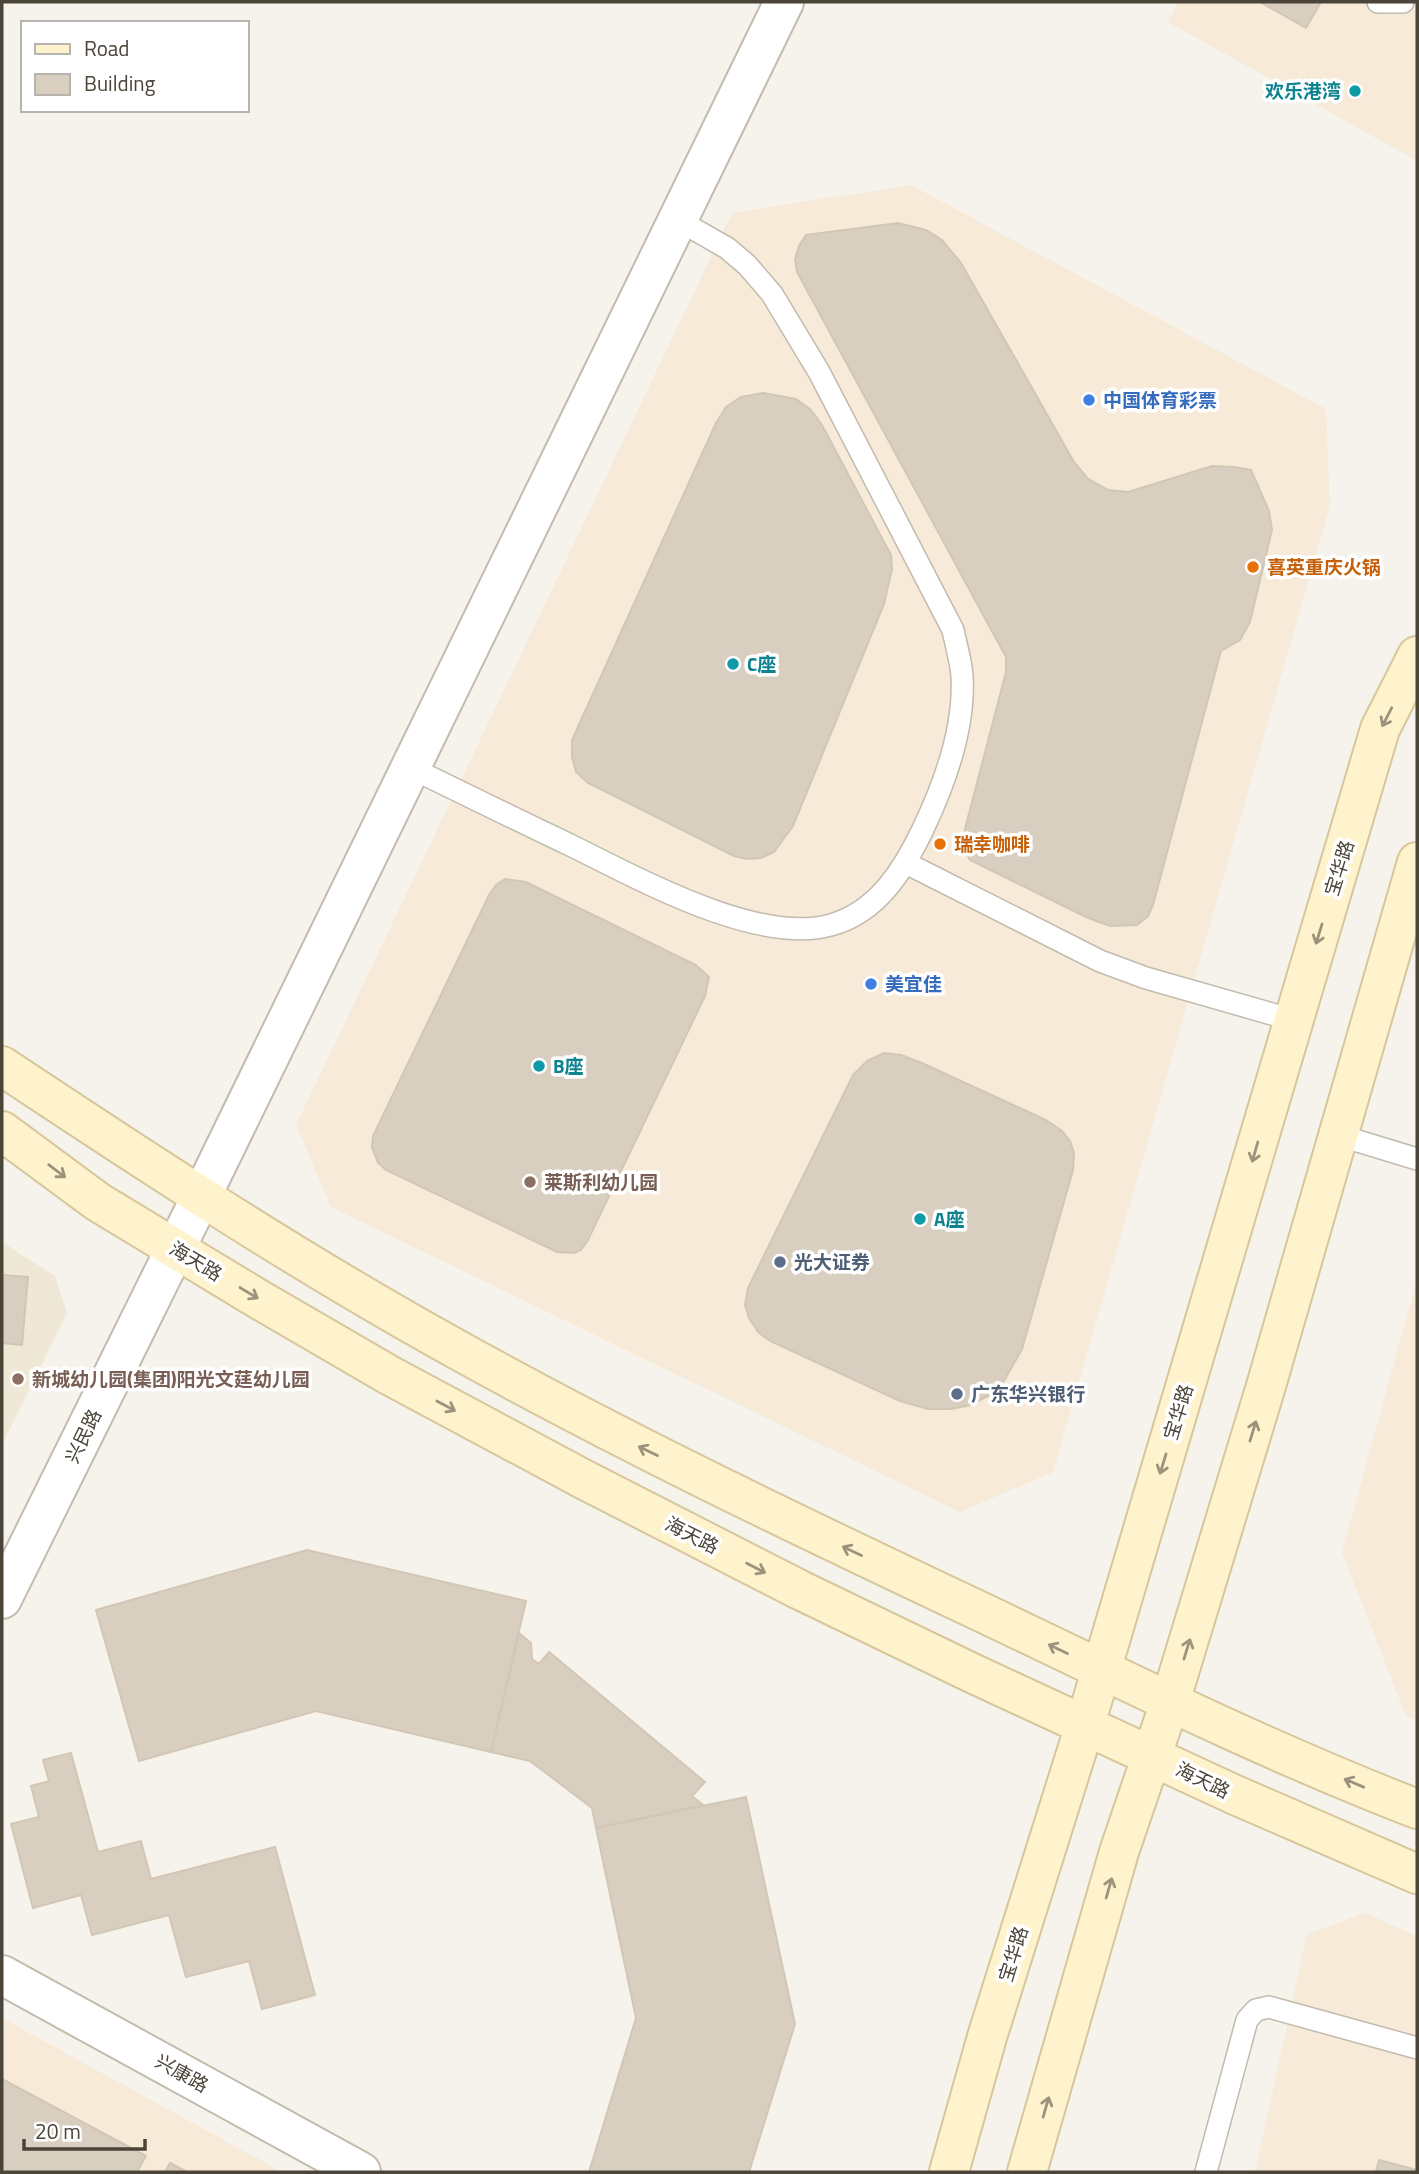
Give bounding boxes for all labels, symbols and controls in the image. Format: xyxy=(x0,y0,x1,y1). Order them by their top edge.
legend xyxy=(21,21,248,112)
text: Road xyxy=(84,32,129,64)
text: Building xyxy=(84,67,156,99)
place label: 欢乐港湾 xyxy=(1265,76,1341,105)
marker: 欢乐港湾 xyxy=(1347,83,1363,99)
place label: 中国体育彩票 xyxy=(1103,385,1217,414)
marker: 中国体育彩票 xyxy=(1081,392,1097,408)
place label: 喜英重庆火锅 xyxy=(1267,552,1381,581)
marker: 喜英重庆火锅 xyxy=(1245,559,1261,575)
place label: C座 xyxy=(747,649,776,678)
marker: C座 xyxy=(725,656,741,672)
one-way arrow xyxy=(1379,706,1393,727)
place label: 瑞幸咖啡 xyxy=(954,829,1030,858)
marker: 瑞幸咖啡 xyxy=(932,836,948,852)
street label: 宝华路 xyxy=(1316,836,1361,899)
one-way arrow xyxy=(1312,922,1325,944)
place label: 美宜佳 xyxy=(885,969,942,998)
marker: 美宜佳 xyxy=(863,976,879,992)
place label: B座 xyxy=(553,1051,584,1080)
marker: B座 xyxy=(531,1058,547,1074)
one-way arrow xyxy=(1247,1141,1260,1163)
one-way arrow xyxy=(47,1164,65,1179)
place label: 莱斯利幼儿园 xyxy=(544,1167,658,1196)
marker: 莱斯利幼儿园 xyxy=(522,1174,538,1190)
place label: A座 xyxy=(934,1204,964,1233)
marker: A座 xyxy=(912,1211,928,1227)
street label: 海天路 xyxy=(164,1233,228,1288)
place label: 光大证券 xyxy=(794,1247,870,1276)
marker: 光大证券 xyxy=(772,1254,788,1270)
one-way arrow xyxy=(238,1286,258,1300)
place label: 新城幼儿园(集团)阳光文莛幼儿园 xyxy=(32,1364,310,1393)
marker: 新城幼儿园(集团)阳光文莛幼儿园 xyxy=(10,1371,26,1387)
place label: 广东华兴银行 xyxy=(971,1379,1085,1408)
street label: 宝华路 xyxy=(1155,1380,1200,1443)
marker: 广东华兴银行 xyxy=(949,1386,965,1402)
one-way arrow xyxy=(436,1399,456,1413)
street label: 兴民路 xyxy=(57,1404,108,1468)
one-way arrow xyxy=(1247,1420,1260,1442)
one-way arrow xyxy=(638,1443,659,1457)
one-way arrow xyxy=(1155,1453,1168,1475)
street label: 海天路 xyxy=(660,1509,724,1560)
one-way arrow xyxy=(842,1544,863,1558)
one-way arrow xyxy=(745,1562,766,1575)
one-way arrow xyxy=(1182,1638,1194,1660)
one-way arrow xyxy=(1048,1641,1069,1655)
street label: 海天路 xyxy=(1171,1754,1235,1805)
one-way arrow xyxy=(1344,1776,1365,1789)
one-way arrow xyxy=(1103,1877,1116,1900)
street label: 宝华路 xyxy=(990,1922,1035,1985)
street label: 兴康路 xyxy=(150,2046,214,2099)
one-way arrow xyxy=(1040,2096,1053,2118)
scale bar xyxy=(24,2108,145,2152)
text: 20 m xyxy=(35,2115,81,2147)

